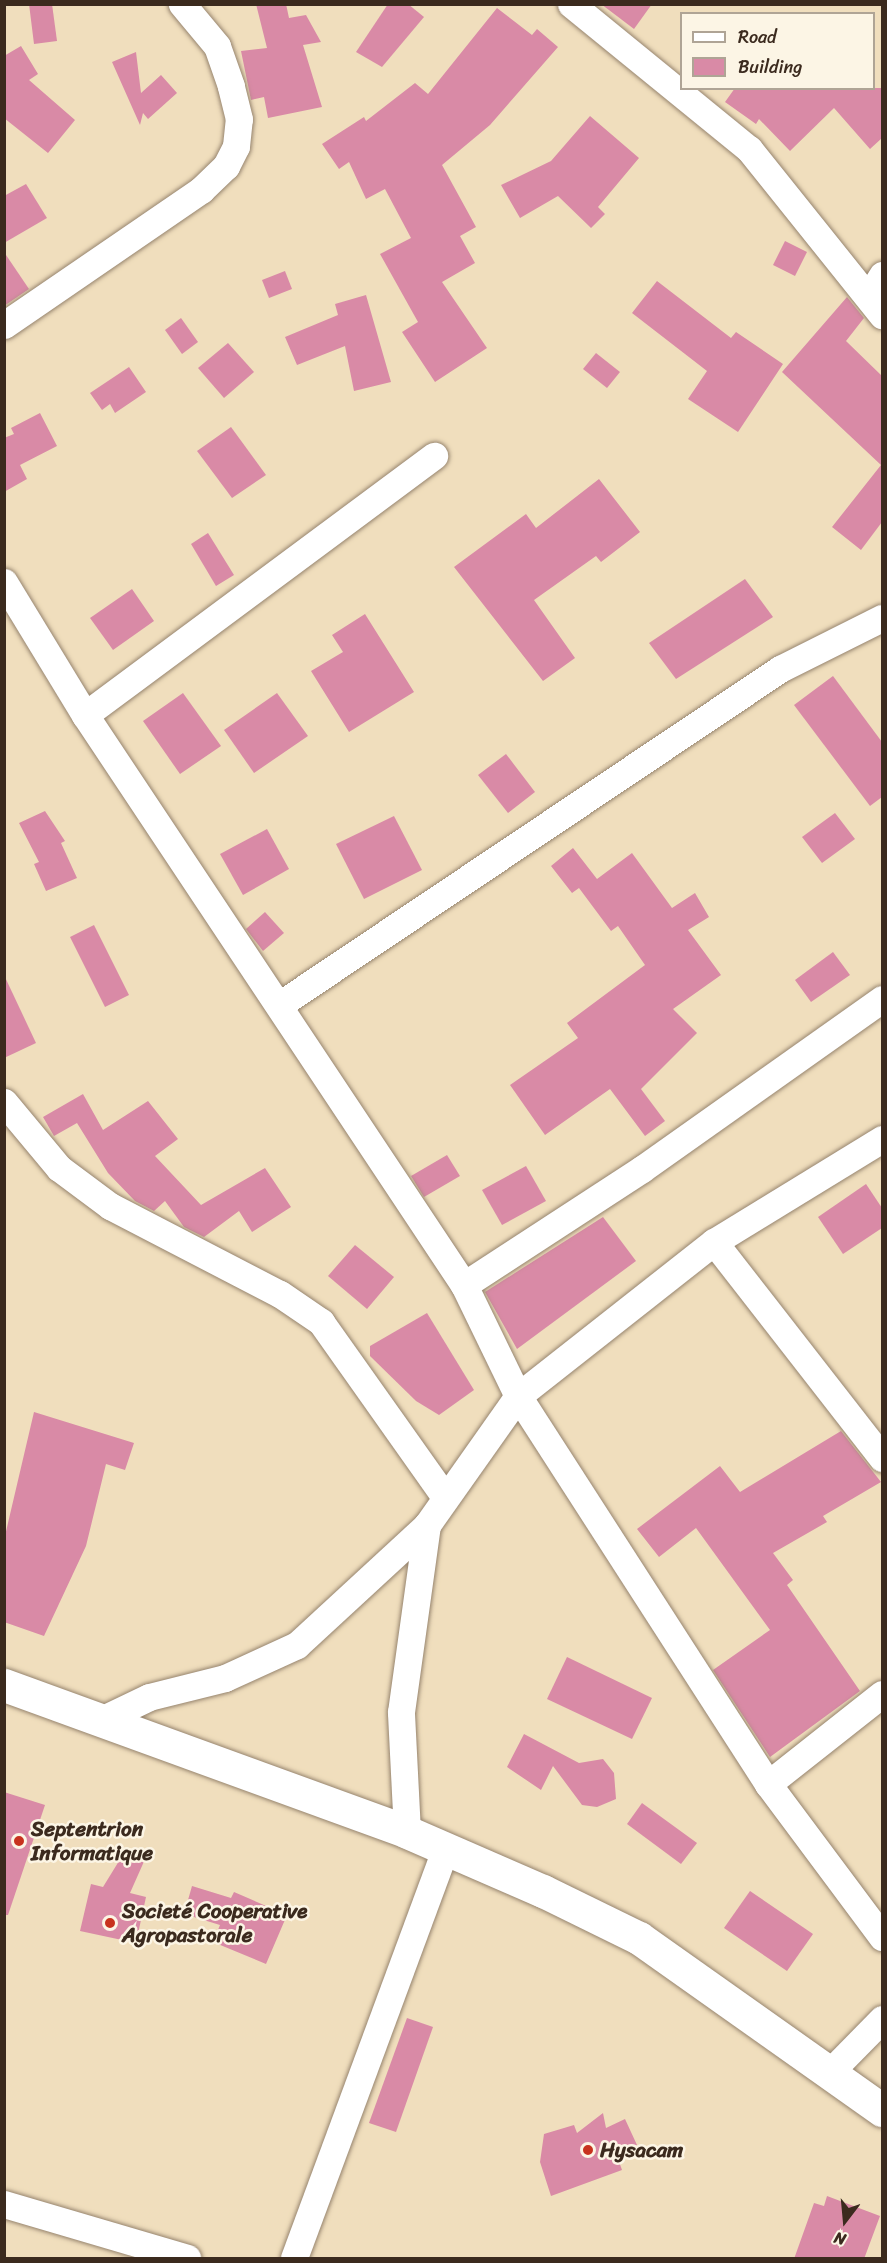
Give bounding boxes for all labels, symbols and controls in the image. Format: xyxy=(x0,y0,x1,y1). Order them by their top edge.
legend xyxy=(680,12,875,90)
text: Road xyxy=(738,21,777,53)
text: Building xyxy=(738,51,802,83)
place label: Septentrion Informatique xyxy=(31,1816,153,1866)
marker: Septentrion Informatique xyxy=(12,1834,26,1848)
place label: Societé Cooperative Agropastorale xyxy=(122,1898,307,1948)
marker: Societé Cooperative Agropastorale xyxy=(103,1916,117,1930)
place label: Hysacam xyxy=(600,2137,683,2163)
marker: Hysacam xyxy=(581,2143,595,2157)
north arrow xyxy=(815,2191,875,2251)
text: N xyxy=(831,2223,849,2254)

